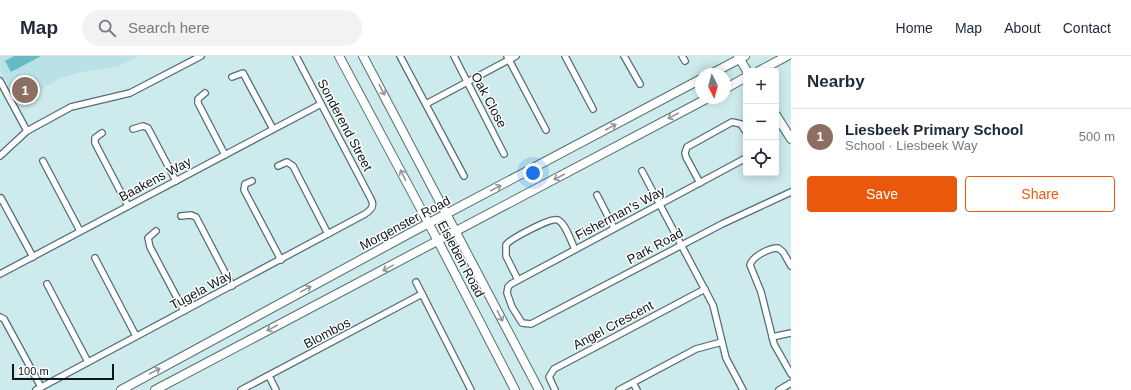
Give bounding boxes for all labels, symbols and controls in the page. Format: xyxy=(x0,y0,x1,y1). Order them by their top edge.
search box xyxy=(82,10,362,46)
text: Map xyxy=(20,17,58,38)
icon: search xyxy=(96,17,118,39)
text: Search here xyxy=(128,19,210,36)
text: Home xyxy=(896,20,933,36)
text: Map xyxy=(955,20,982,36)
text: About xyxy=(1004,20,1041,36)
text: Contact xyxy=(1063,20,1111,36)
north arrow xyxy=(695,68,731,104)
map controls xyxy=(743,68,779,176)
button: + xyxy=(743,68,779,104)
street label: Oak Close xyxy=(468,70,510,130)
text: Nearby xyxy=(807,72,865,91)
pin: 1 xyxy=(12,75,38,105)
street label: Sonderend Street xyxy=(314,76,376,174)
one-way arrow xyxy=(379,84,386,96)
button: − xyxy=(743,104,779,140)
one-way arrow xyxy=(668,113,680,120)
text: Liesbeek Primary School xyxy=(845,121,1023,138)
one-way arrow xyxy=(605,122,617,130)
text: 1 xyxy=(816,129,824,144)
text: 500 m xyxy=(1079,129,1115,144)
text: School · Liesbeek Way xyxy=(845,138,977,153)
button: locate xyxy=(743,140,779,176)
street label: Baakens Way xyxy=(116,153,194,204)
your location xyxy=(523,163,543,183)
one-way arrow xyxy=(398,169,406,181)
one-way arrow xyxy=(553,174,565,181)
button: Save xyxy=(807,176,957,212)
button: Share xyxy=(965,176,1115,212)
street label: Fisherman's Way xyxy=(573,183,668,243)
one-way arrow xyxy=(490,184,502,191)
street label: Morgenster Road xyxy=(357,193,453,253)
street label: Eisleben Road xyxy=(435,218,487,300)
street label: Park Road xyxy=(624,225,686,267)
one-way arrow xyxy=(382,265,394,273)
street label: Tugela Way xyxy=(167,267,235,313)
one-way arrow xyxy=(300,285,312,293)
street label: Angel Crescent xyxy=(570,297,656,352)
one-way arrow xyxy=(497,309,504,321)
street label: Blombos xyxy=(301,314,353,351)
one-way arrow xyxy=(267,325,279,333)
scale bar xyxy=(12,362,114,381)
text: 100 m xyxy=(18,365,49,377)
one-way arrow xyxy=(149,367,161,375)

